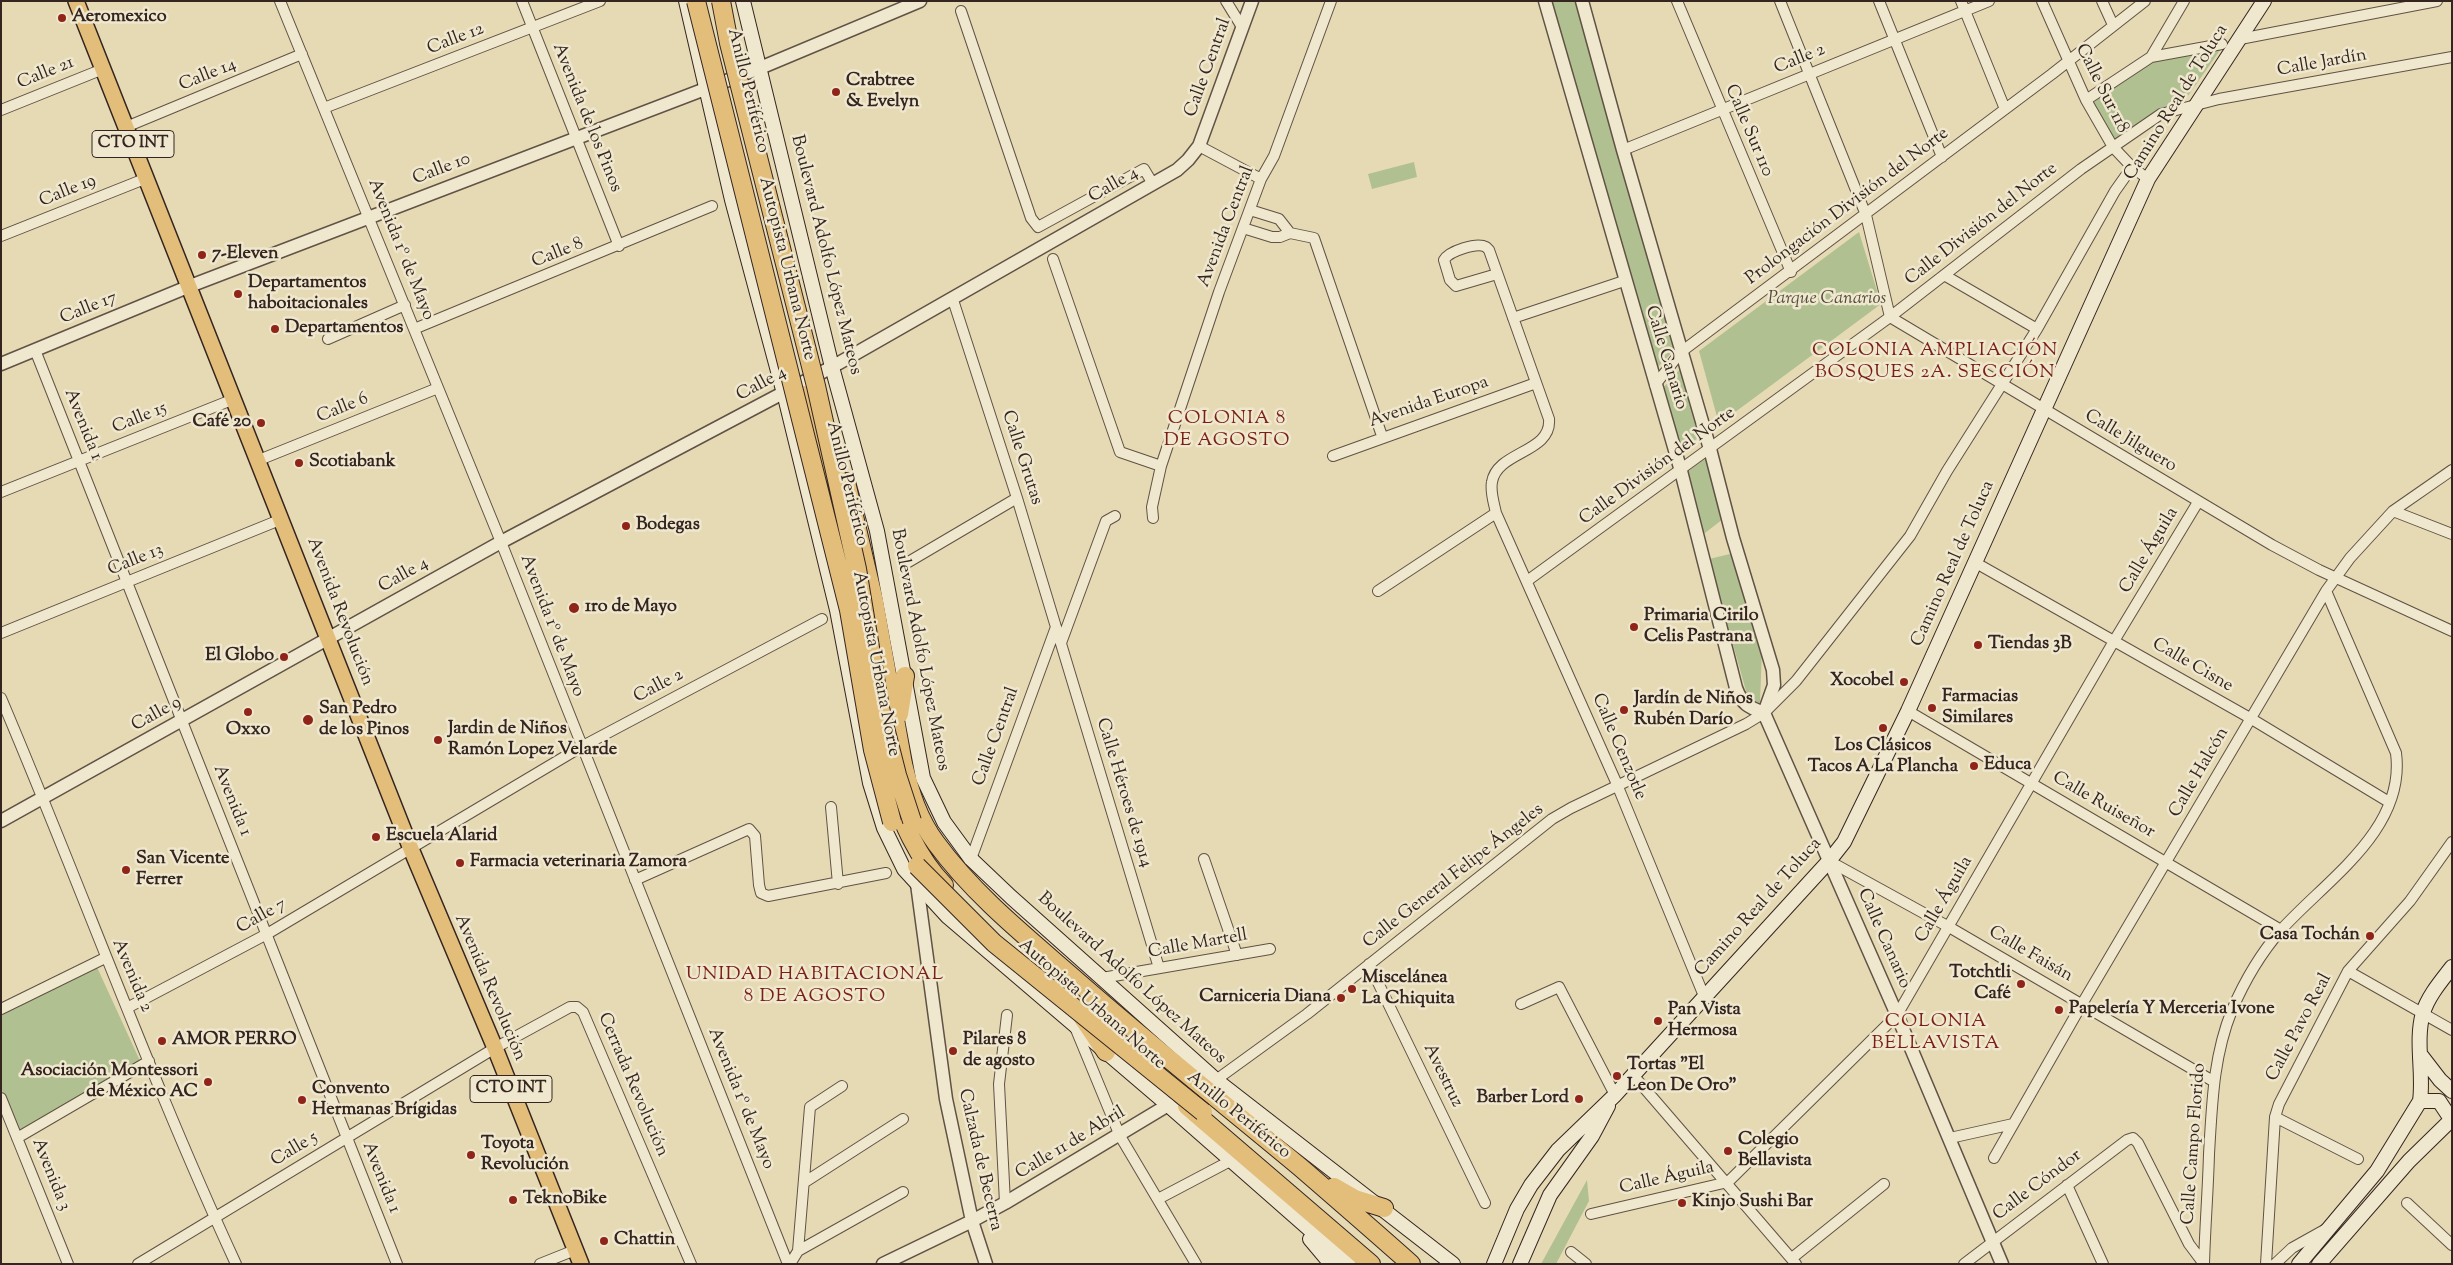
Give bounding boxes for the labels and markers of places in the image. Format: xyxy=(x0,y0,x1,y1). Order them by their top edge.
place label: Aeromexico xyxy=(72,7,166,29)
marker: Aeromexico xyxy=(56,12,68,24)
place label: Crabtree & Evelyn xyxy=(846,71,919,114)
marker: Crabtree & Evelyn xyxy=(830,86,842,98)
place label: 7-Eleven xyxy=(212,244,279,266)
marker: 7-Eleven xyxy=(196,249,208,261)
place label: Departamentos haboitacionales xyxy=(248,273,368,316)
marker: Departamentos haboitacionales xyxy=(232,288,244,300)
place label: Departamentos xyxy=(285,318,403,340)
marker: Departamentos xyxy=(269,323,281,335)
place label: Café 20 xyxy=(192,412,251,434)
marker: Café 20 xyxy=(255,417,267,429)
place label: Scotiabank xyxy=(309,452,396,474)
marker: Scotiabank xyxy=(293,457,305,469)
place label: Bodegas xyxy=(636,515,700,537)
marker: Bodegas xyxy=(620,520,632,532)
place label: 1ro de Mayo xyxy=(585,597,677,619)
marker: 1ro de Mayo xyxy=(567,601,581,615)
place label: Primaria Cirilo Celis Pastrana xyxy=(1644,606,1759,649)
marker: Primaria Cirilo Celis Pastrana xyxy=(1628,621,1640,633)
place label: Tiendas 3B xyxy=(1988,634,2072,656)
marker: Tiendas 3B xyxy=(1972,639,1984,651)
place label: El Globo xyxy=(205,646,274,668)
marker: El Globo xyxy=(278,651,290,663)
place label: Xocobel xyxy=(1830,671,1894,693)
marker: Xocobel xyxy=(1898,676,1910,688)
place label: Farmacias Similares xyxy=(1942,687,2018,730)
place label: Jardín de Niños Rubén Darío xyxy=(1634,689,1753,732)
place label: San Pedro de los Pinos xyxy=(319,699,409,742)
marker: Farmacias Similares xyxy=(1926,702,1938,714)
marker: Jardín de Niños Rubén Darío xyxy=(1618,704,1630,716)
marker: Oxxo xyxy=(242,706,254,718)
marker: San Pedro de los Pinos xyxy=(301,713,315,727)
place label: Jardin de Niños Ramón Lopez Velarde xyxy=(448,719,617,762)
place label: Oxxo xyxy=(226,720,270,742)
marker: Los Clásicos Tacos A La Plancha xyxy=(1877,722,1889,734)
marker: Jardin de Niños Ramón Lopez Velarde xyxy=(432,734,444,746)
place label: Los Clásicos Tacos A La Plancha xyxy=(1808,736,1958,779)
place label: Educa xyxy=(1984,755,2032,777)
marker: Educa xyxy=(1968,760,1980,772)
place label: Escuela Alarid xyxy=(386,826,498,848)
marker: Escuela Alarid xyxy=(370,831,382,843)
place label: San Vicente Ferrer xyxy=(136,849,230,892)
place label: Farmacia veterinaria Zamora xyxy=(470,852,687,874)
marker: Farmacia veterinaria Zamora xyxy=(454,857,466,869)
marker: San Vicente Ferrer xyxy=(120,864,132,876)
place label: Casa Tochán xyxy=(2260,925,2360,947)
marker: Casa Tochán xyxy=(2364,930,2376,942)
place label: Totchtli Café xyxy=(1949,963,2011,1006)
place label: Miscelánea La Chiquita xyxy=(1362,968,1455,1011)
marker: Totchtli Café xyxy=(2015,978,2027,990)
marker: Miscelánea La Chiquita xyxy=(1346,983,1358,995)
place label: Carniceria Diana xyxy=(1199,987,1331,1009)
marker: Carniceria Diana xyxy=(1335,992,1347,1004)
place label: Papelería Y Merceria Ivone xyxy=(2069,999,2275,1021)
place label: Pan Vista Hermosa xyxy=(1668,1000,1741,1042)
marker: Papelería Y Merceria Ivone xyxy=(2053,1004,2065,1016)
marker: Pan Vista Hermosa xyxy=(1652,1015,1664,1027)
place label: AMOR PERRO xyxy=(172,1030,297,1052)
place label: Pilares 8 de agosto xyxy=(963,1030,1035,1072)
marker: AMOR PERRO xyxy=(156,1035,168,1047)
marker: Pilares 8 de agosto xyxy=(947,1045,959,1057)
place label: Tortas "El Leon De Oro" xyxy=(1627,1055,1737,1098)
place label: Asociación Montessori de México AC xyxy=(21,1061,198,1104)
marker: Tortas "El Leon De Oro" xyxy=(1611,1070,1623,1082)
marker: Asociación Montessori de México AC xyxy=(202,1076,214,1088)
place label: Convento Hermanas Brígidas xyxy=(312,1079,457,1122)
place label: Barber Lord xyxy=(1477,1088,1569,1110)
marker: Barber Lord xyxy=(1573,1093,1585,1105)
marker: Convento Hermanas Brígidas xyxy=(296,1094,308,1106)
place label: Colegio Bellavista xyxy=(1738,1130,1812,1172)
place label: Toyota Revolución xyxy=(481,1134,569,1176)
marker: Colegio Bellavista xyxy=(1722,1145,1734,1157)
marker: Toyota Revolución xyxy=(465,1149,477,1161)
place label: TeknoBike xyxy=(523,1189,607,1211)
place label: Kinjo Sushi Bar xyxy=(1692,1192,1813,1214)
marker: TeknoBike xyxy=(507,1194,519,1206)
marker: Kinjo Sushi Bar xyxy=(1676,1197,1688,1209)
place label: Chattin xyxy=(614,1230,675,1252)
marker: Chattin xyxy=(598,1235,610,1247)

